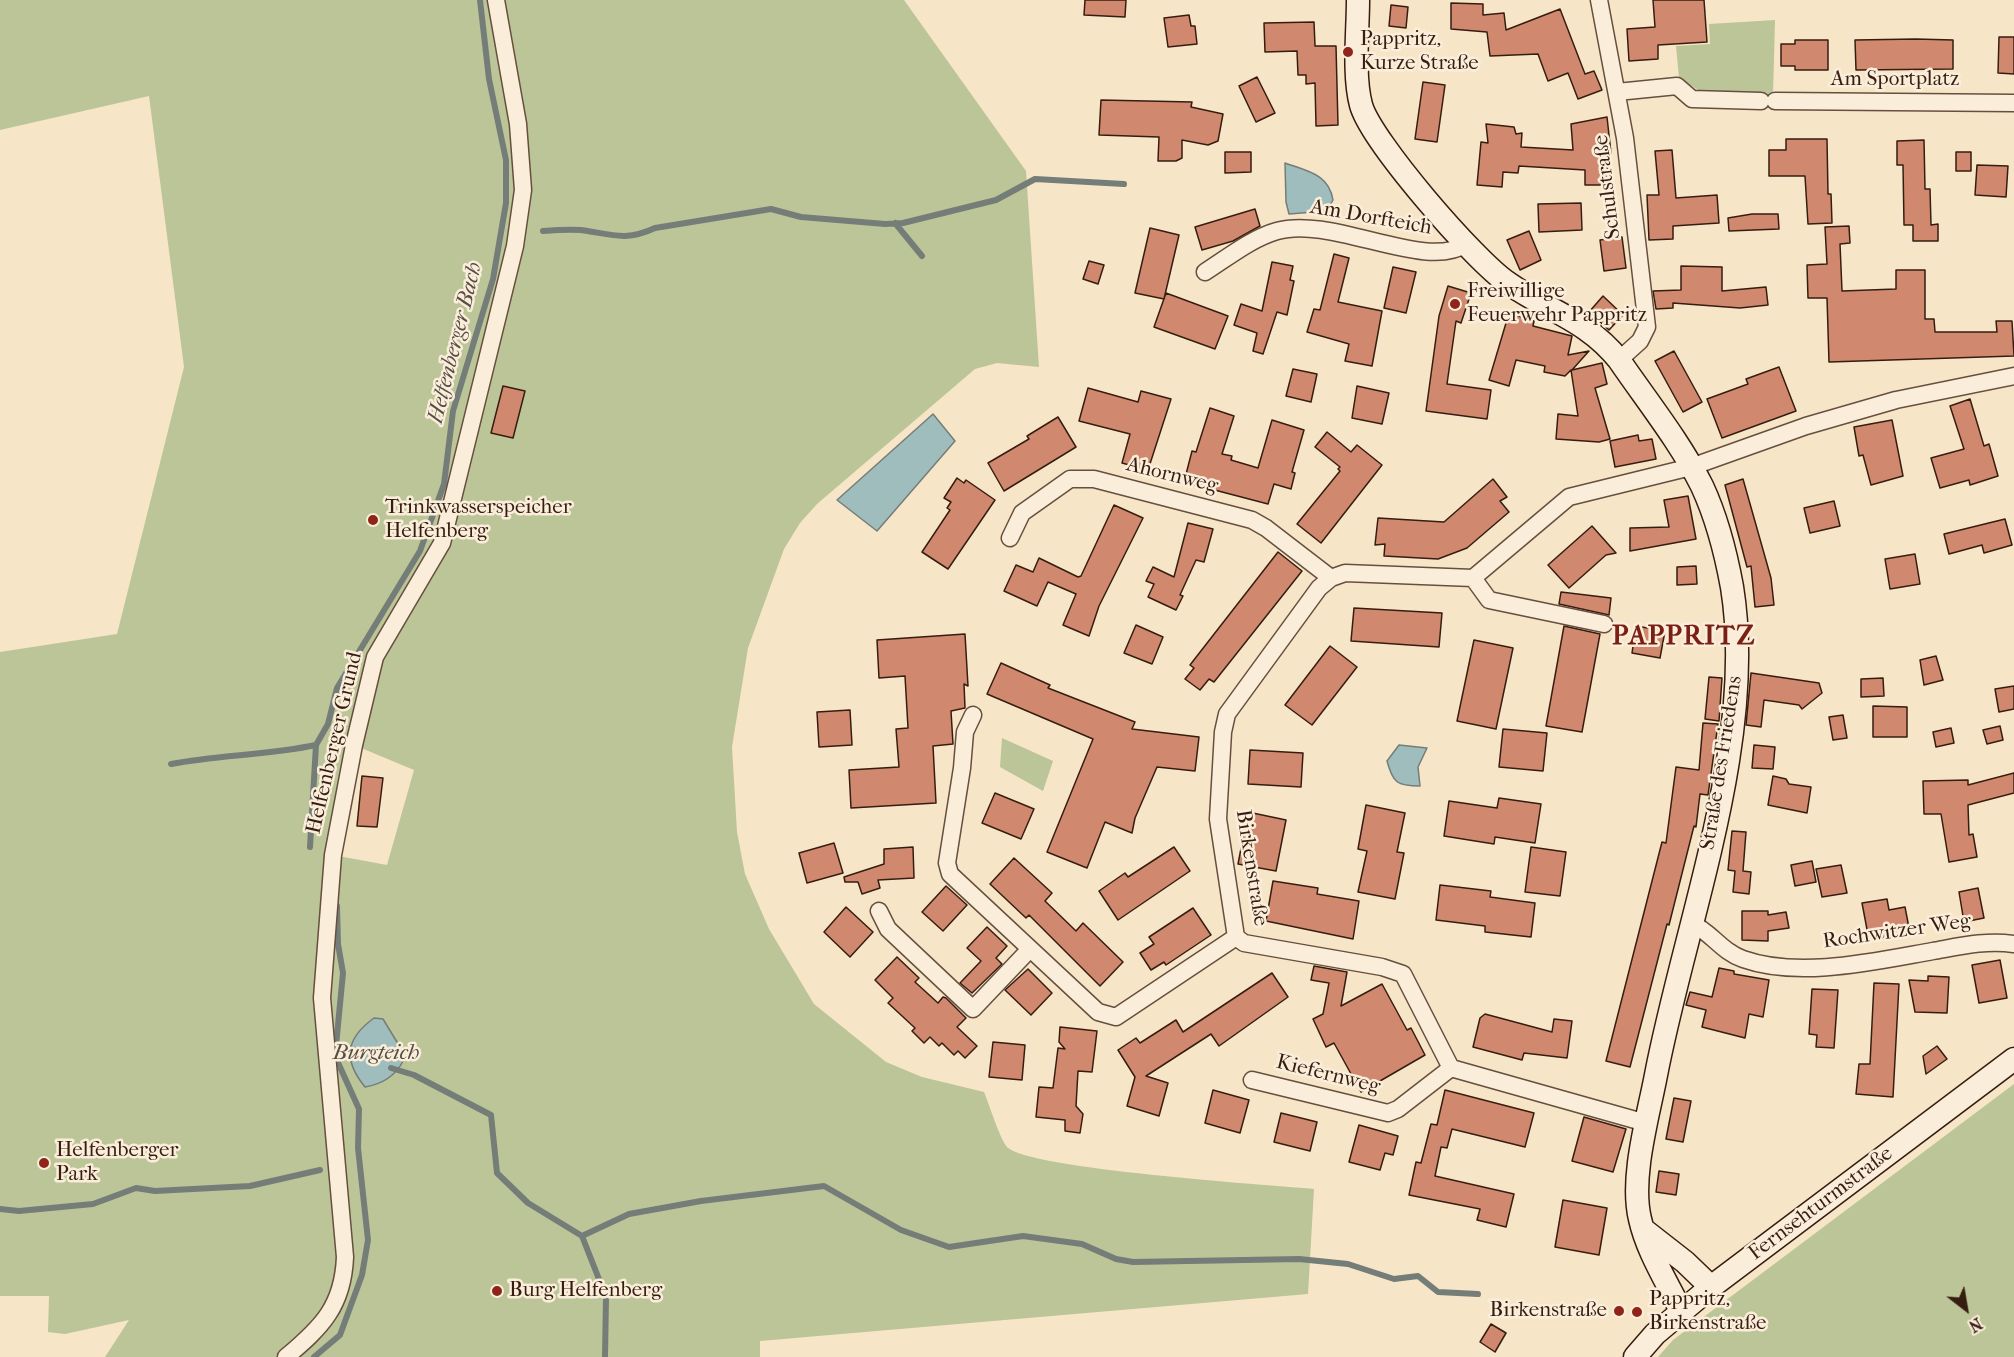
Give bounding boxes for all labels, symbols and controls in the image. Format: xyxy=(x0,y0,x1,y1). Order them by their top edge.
place label: Pappritz, Kurze Straße xyxy=(1360,27,1479,77)
marker: Pappritz, Kurze Straße xyxy=(1341,45,1355,59)
street label: Am Sportplatz xyxy=(1831,67,1959,93)
street label: Schulstraße xyxy=(1589,133,1627,241)
street label: Am Dorfteich xyxy=(1308,195,1434,241)
water label: Helfenberger Bach xyxy=(423,260,489,426)
place label: Freiwillige Feuerwehr Pappritz xyxy=(1467,279,1647,329)
marker: Freiwillige Feuerwehr Pappritz xyxy=(1448,297,1462,311)
street label: Ahornweg xyxy=(1124,452,1220,500)
place label: Trinkwasserspeicher Helfenberg xyxy=(385,495,572,545)
marker: Trinkwasserspeicher Helfenberg xyxy=(366,513,380,527)
district label: PAPPRITZ xyxy=(1612,621,1756,653)
street label: Helfenberger Grund xyxy=(302,649,368,837)
street label: Straße des Friedens xyxy=(1696,674,1748,852)
street label: Birkenstraße xyxy=(1229,808,1273,928)
street label: Rochwitzer Weg xyxy=(1821,909,1973,955)
water label: Burgteich xyxy=(333,1041,419,1067)
street label: Kiefernweg xyxy=(1273,1050,1383,1100)
place label: Helfenberger Park xyxy=(56,1138,178,1188)
street label: Fernsehturmstraße xyxy=(1744,1142,1898,1266)
marker: Helfenberger Park xyxy=(37,1156,51,1170)
place label: Burg Helfenberg xyxy=(509,1278,662,1304)
north arrow xyxy=(1936,1279,1996,1339)
marker: Burg Helfenberg xyxy=(490,1284,504,1298)
place label: Pappritz, Birkenstraße xyxy=(1649,1287,1766,1337)
place label: Birkenstraße xyxy=(1490,1298,1607,1324)
marker: Birkenstraße xyxy=(1612,1304,1626,1318)
marker: Pappritz, Birkenstraße xyxy=(1630,1305,1644,1319)
text: N xyxy=(1965,1314,1986,1336)

